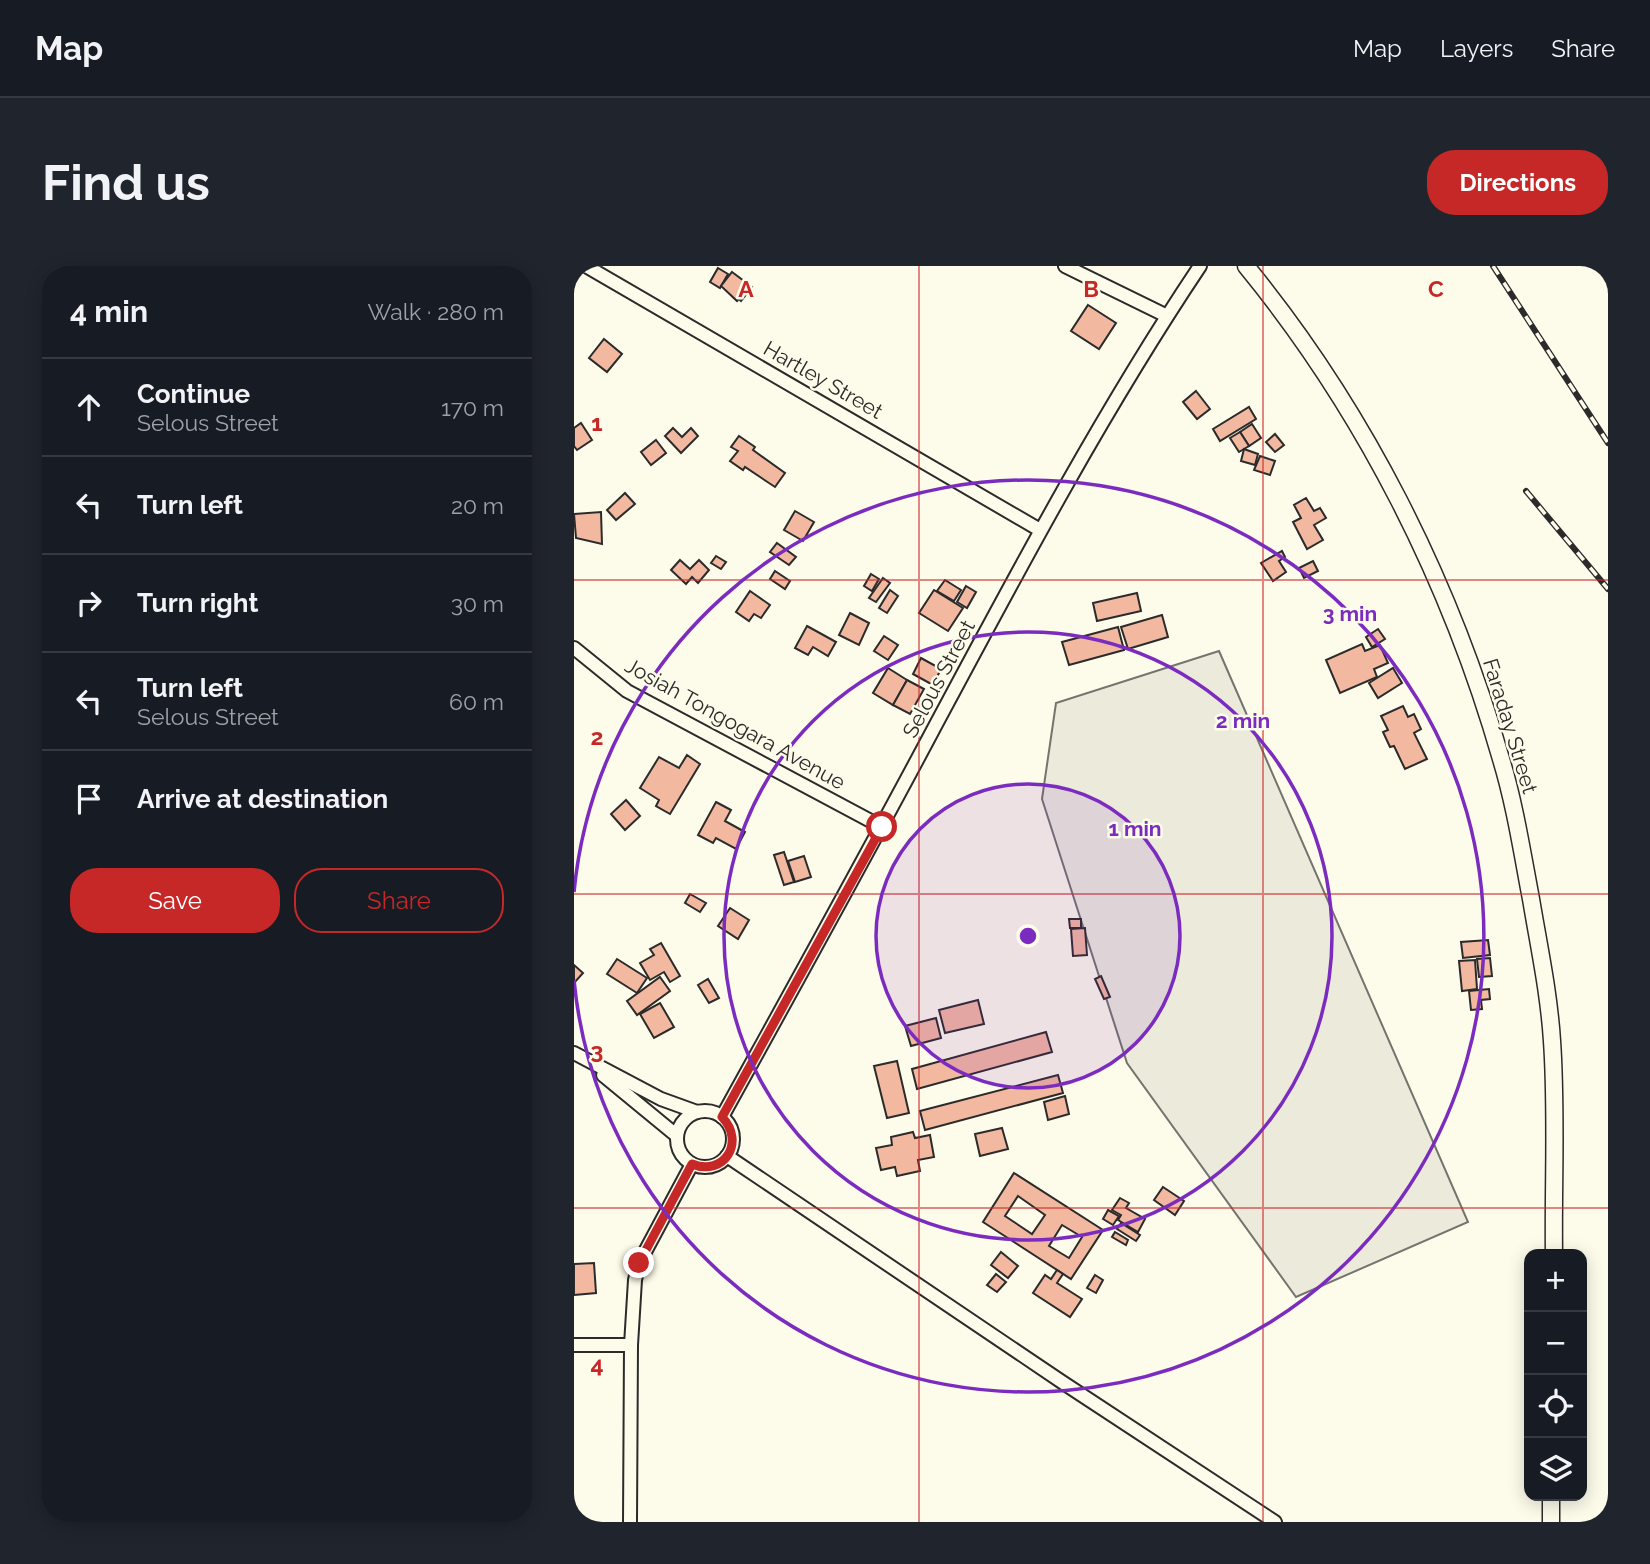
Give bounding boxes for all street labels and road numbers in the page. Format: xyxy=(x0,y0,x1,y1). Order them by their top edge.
street label: Hartley Street xyxy=(759,335,887,424)
street label: Selous Street xyxy=(897,616,980,742)
street label: Josiah Tongogara Avenue xyxy=(621,653,850,795)
street label: Faraday Street xyxy=(1478,655,1543,796)

